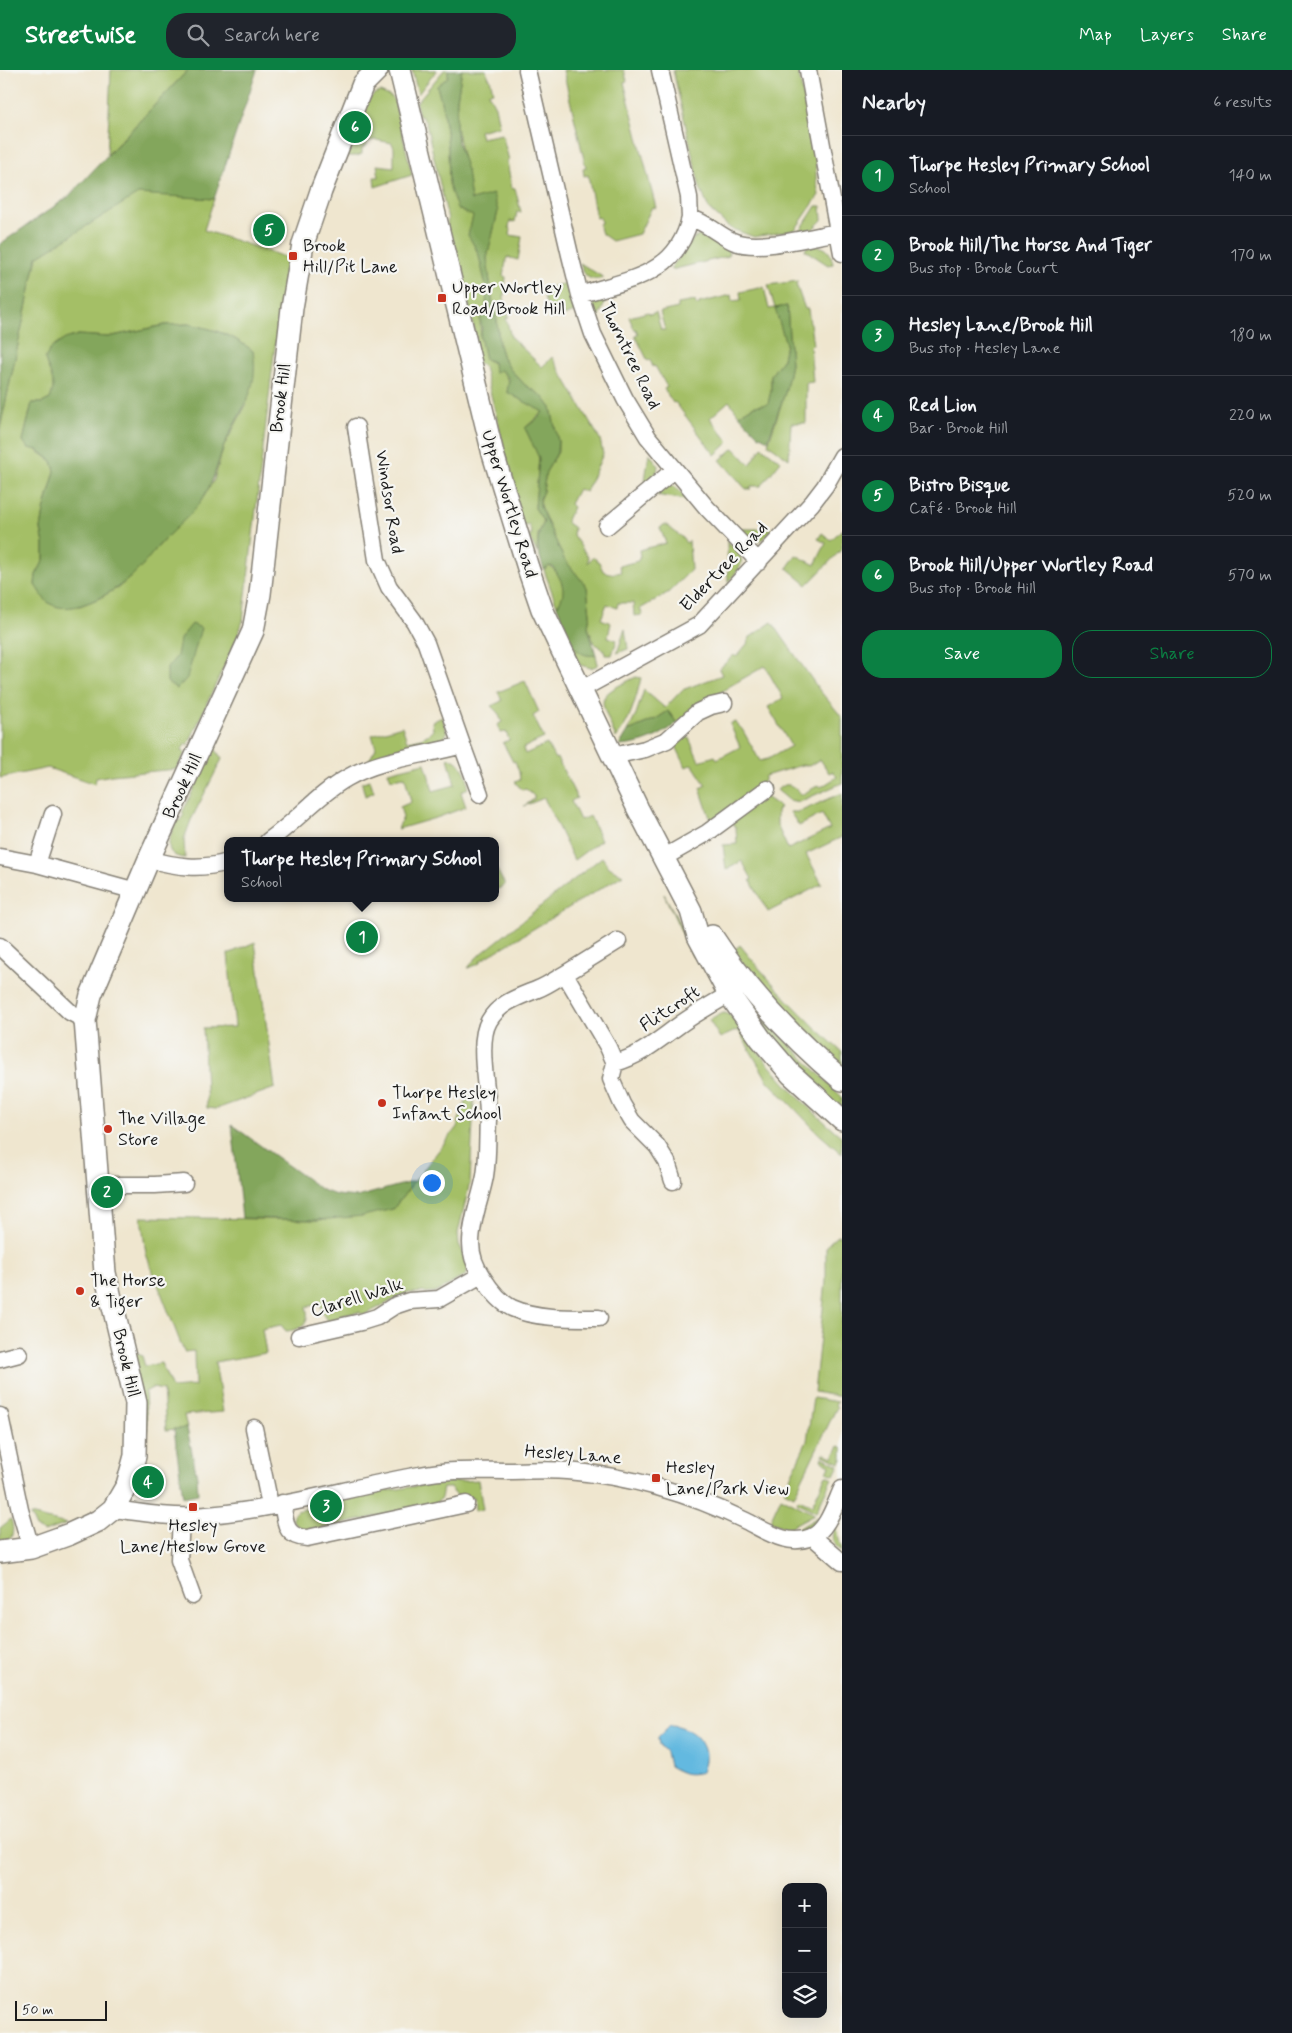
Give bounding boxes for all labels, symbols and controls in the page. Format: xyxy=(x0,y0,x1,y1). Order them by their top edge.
search box xyxy=(166,13,516,58)
text: Streetwise xyxy=(25,20,136,51)
icon: search xyxy=(184,21,212,49)
text: Search here xyxy=(224,23,320,48)
text: Map xyxy=(1079,23,1112,47)
text: Layers xyxy=(1140,23,1194,47)
text: Share xyxy=(1222,23,1267,47)
text: Nearby xyxy=(862,89,926,117)
text: 6 results xyxy=(1213,92,1272,113)
pin: 6 xyxy=(339,108,371,146)
text: Thorpe Hesley Primary School xyxy=(909,153,1150,178)
text: 1 xyxy=(874,165,882,186)
text: 140 m xyxy=(1228,165,1272,186)
text: School xyxy=(909,178,950,199)
pin: 5 xyxy=(253,211,285,249)
text: Brook Hill/The Horse And Tiger xyxy=(909,233,1152,258)
place label: Brook Hill/Pit Lane xyxy=(303,234,397,279)
text: 2 xyxy=(874,245,882,266)
text: 170 m xyxy=(1230,245,1272,266)
marker: Brook Hill/Pit Lane xyxy=(287,250,299,262)
text: Bus stop · Brook Court xyxy=(909,258,1058,279)
place label: Upper Wortley Road/Brook Hill xyxy=(452,276,566,321)
marker: Upper Wortley Road/Brook Hill xyxy=(436,292,448,304)
street label: Thorntree Road xyxy=(594,298,666,414)
text: Hesley Lane/Brook Hill xyxy=(909,313,1093,338)
text: 3 xyxy=(874,325,882,346)
text: 180 m xyxy=(1229,325,1272,346)
text: Bus stop · Hesley Lane xyxy=(909,338,1060,359)
street label: Brook Hill xyxy=(265,362,297,434)
text: Red Lion xyxy=(909,393,977,418)
text: 4 xyxy=(873,405,883,426)
text: 220 m xyxy=(1229,405,1272,426)
text: Bar · Brook Hill xyxy=(909,418,1008,439)
street label: Upper Wortley Road xyxy=(475,427,543,581)
street label: Windsor Road xyxy=(369,449,409,555)
text: Bistro Bisque xyxy=(909,473,1010,498)
text: 5 xyxy=(873,485,883,506)
text: 520 m xyxy=(1227,485,1272,506)
text: Café · Brook Hill xyxy=(909,498,1017,519)
street label: Eldertree Road xyxy=(675,517,773,617)
text: Brook Hill/Upper Wortley Road xyxy=(909,553,1153,578)
text: 6 xyxy=(874,565,882,586)
text: 570 m xyxy=(1228,565,1272,586)
text: Bus stop · Brook Hill xyxy=(909,578,1036,599)
button: Save xyxy=(862,630,1062,678)
button: Share xyxy=(1072,630,1272,678)
street label: Brook Hill xyxy=(157,749,209,823)
popup xyxy=(224,837,499,902)
text: Thorpe Hesley Primary School xyxy=(241,847,482,872)
text: School xyxy=(241,872,282,893)
pin: 1 xyxy=(346,918,378,956)
street label: Flitcroft xyxy=(635,980,705,1038)
place label: Thorpe Hesley Infant School xyxy=(392,1081,502,1126)
marker: Thorpe Hesley Infant School xyxy=(376,1097,388,1109)
place label: The Village Store xyxy=(118,1107,206,1152)
marker: The Village Store xyxy=(102,1123,114,1135)
your location xyxy=(419,1170,445,1196)
pin: 2 xyxy=(91,1173,123,1211)
place label: The Horse & Tiger xyxy=(90,1269,165,1316)
street label: Clarell Walk xyxy=(308,1273,406,1323)
marker: The Horse & Tiger xyxy=(74,1285,86,1297)
street label: Brook Hill xyxy=(106,1326,146,1400)
street label: Hesley Lane xyxy=(524,1440,622,1470)
place label: Hesley Lane/Park View xyxy=(666,1456,789,1501)
pin: 4 xyxy=(132,1463,164,1501)
marker: Hesley Lane/Park View xyxy=(650,1472,662,1484)
pin: 3 xyxy=(310,1487,342,1525)
marker: Hesley Lane/Heslow Grove xyxy=(187,1501,199,1513)
place label: Hesley Lane/Heslow Grove xyxy=(120,1514,266,1559)
map controls xyxy=(782,1883,827,2018)
button: + xyxy=(782,1883,827,1928)
button: − xyxy=(782,1928,827,1973)
button: layers xyxy=(782,1973,827,2018)
scale bar xyxy=(15,1998,108,2021)
text: 50 m xyxy=(22,2001,53,2019)

